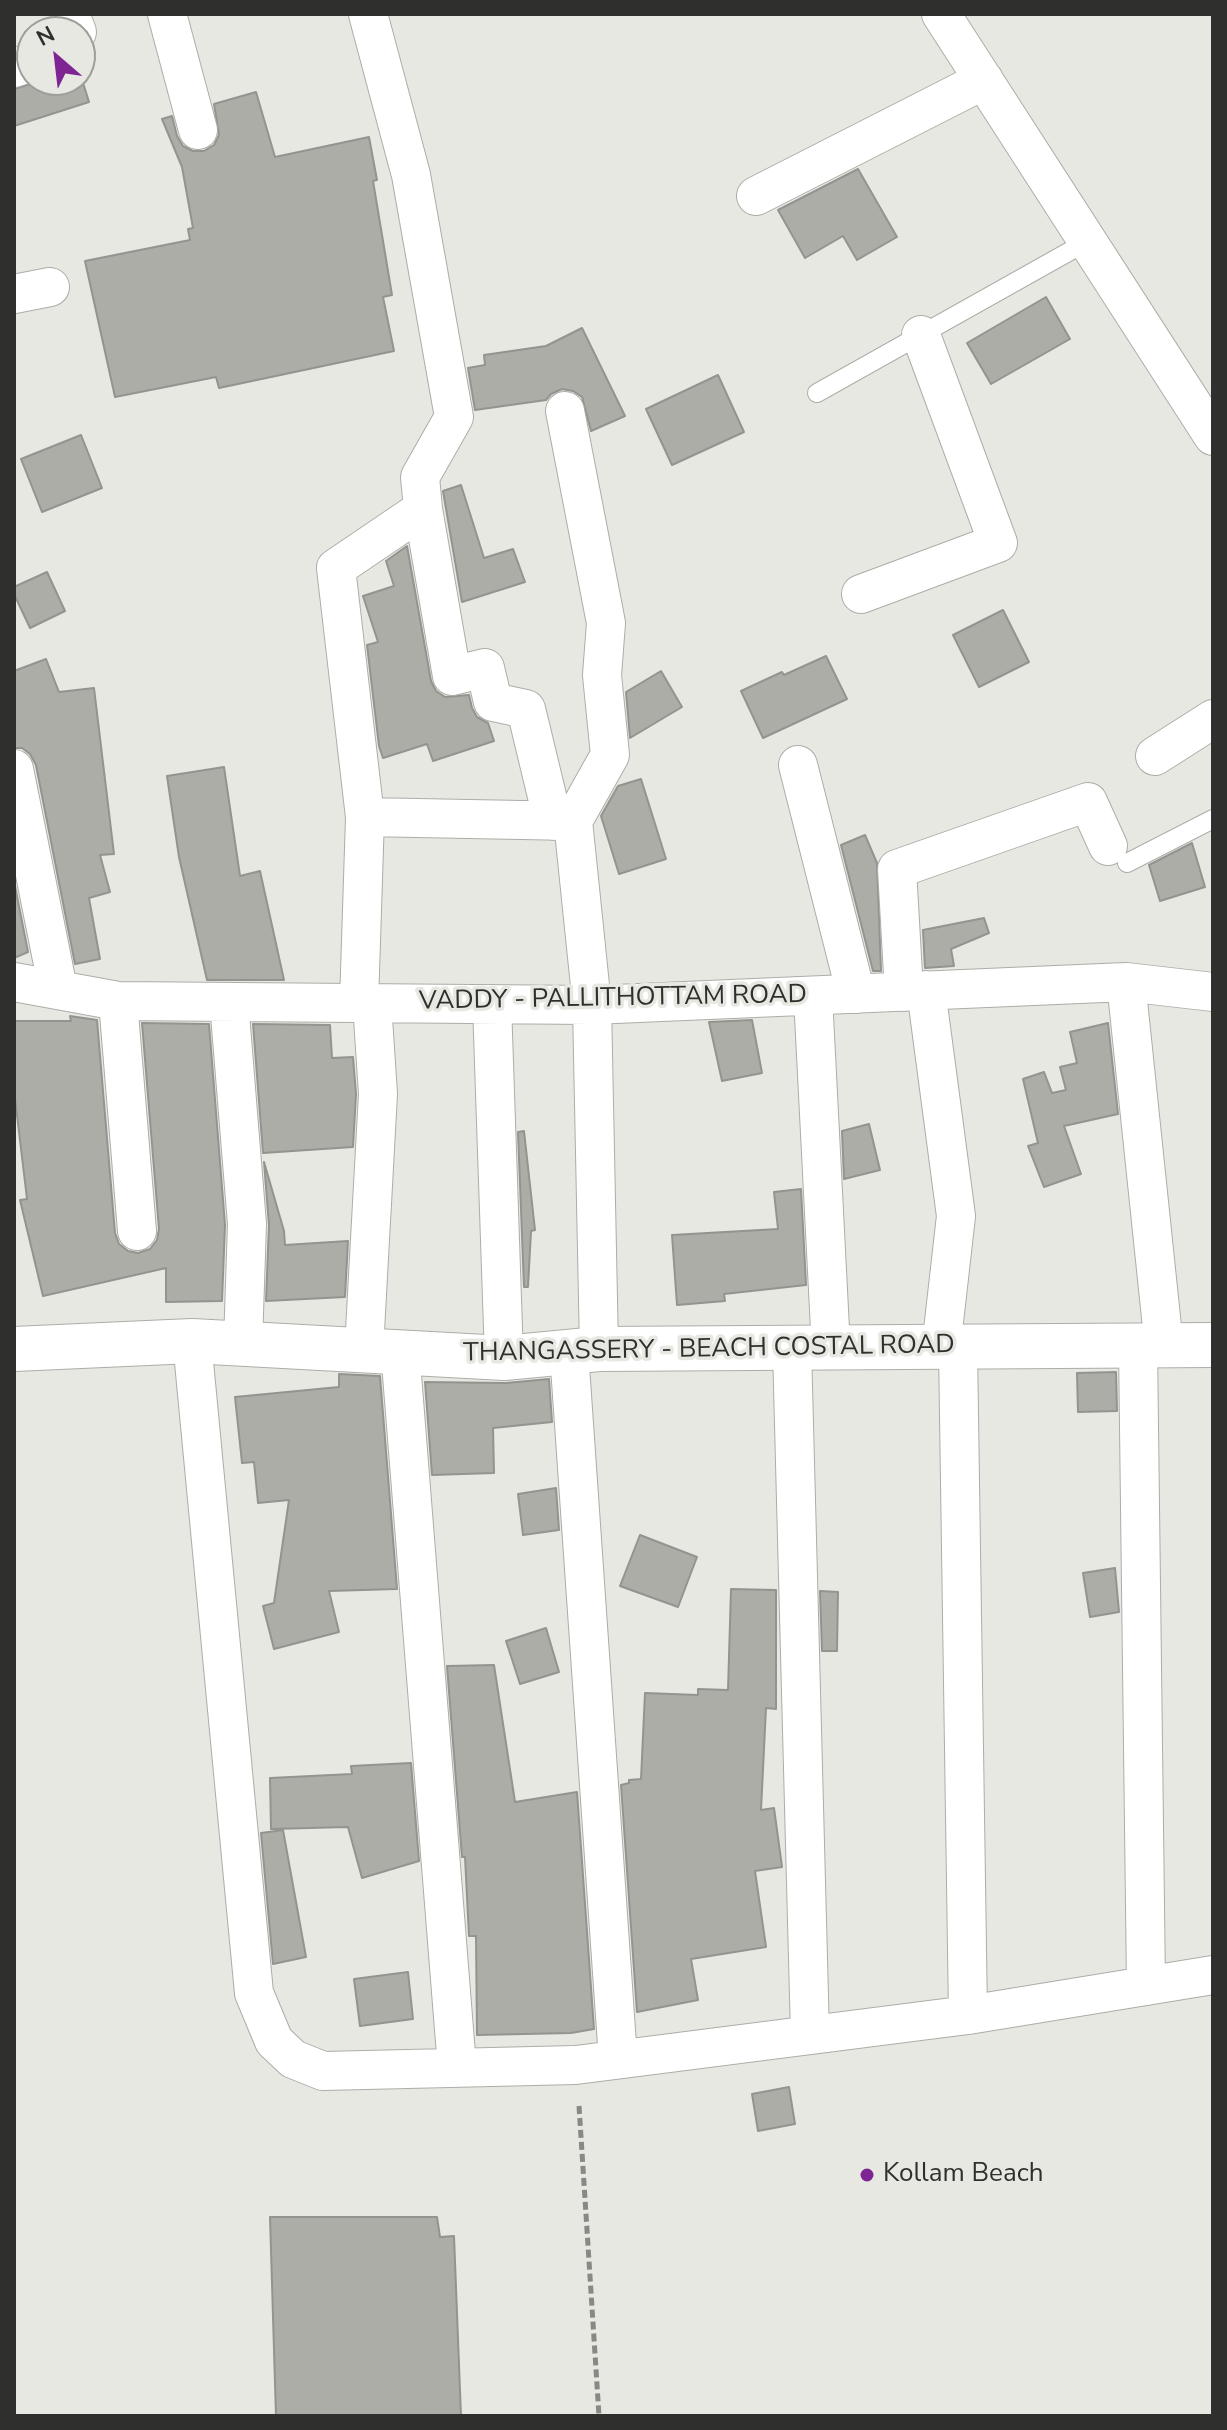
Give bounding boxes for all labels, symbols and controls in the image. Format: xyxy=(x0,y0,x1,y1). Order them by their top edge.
north arrow xyxy=(16,16,96,96)
text: N xyxy=(31,19,60,54)
street label: VADDY - PALLITHOTTAM ROAD xyxy=(419,980,807,1018)
street label: THANGASSERY - BEACH COSTAL ROAD xyxy=(463,1330,955,1370)
place label: Kollam Beach xyxy=(883,2159,1044,2191)
marker: Kollam Beach xyxy=(858,2166,876,2184)

